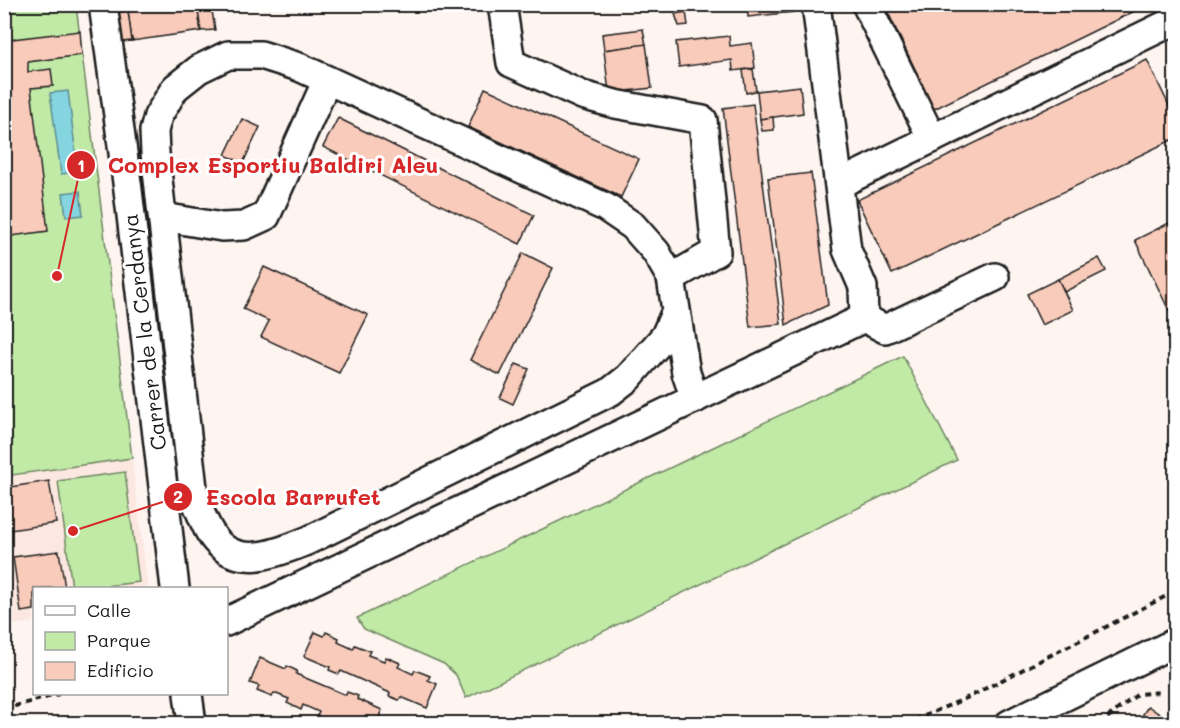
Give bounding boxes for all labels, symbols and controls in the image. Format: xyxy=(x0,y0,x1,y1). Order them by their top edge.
callout: Complex Esportiu Baldiri Aleu xyxy=(66,145,450,185)
text: Complex Esportiu Baldiri Aleu xyxy=(108,150,438,179)
text: 1 xyxy=(77,153,85,177)
street label: Carrer de la Cerdanya xyxy=(116,212,171,452)
callout: Escola Barrufet xyxy=(163,477,392,517)
text: Escola Barrufet xyxy=(205,482,381,511)
text: 2 xyxy=(173,484,183,508)
legend xyxy=(33,587,228,695)
text: Calle xyxy=(87,598,131,622)
text: Parque xyxy=(87,628,151,652)
text: Edificio xyxy=(87,658,154,682)

